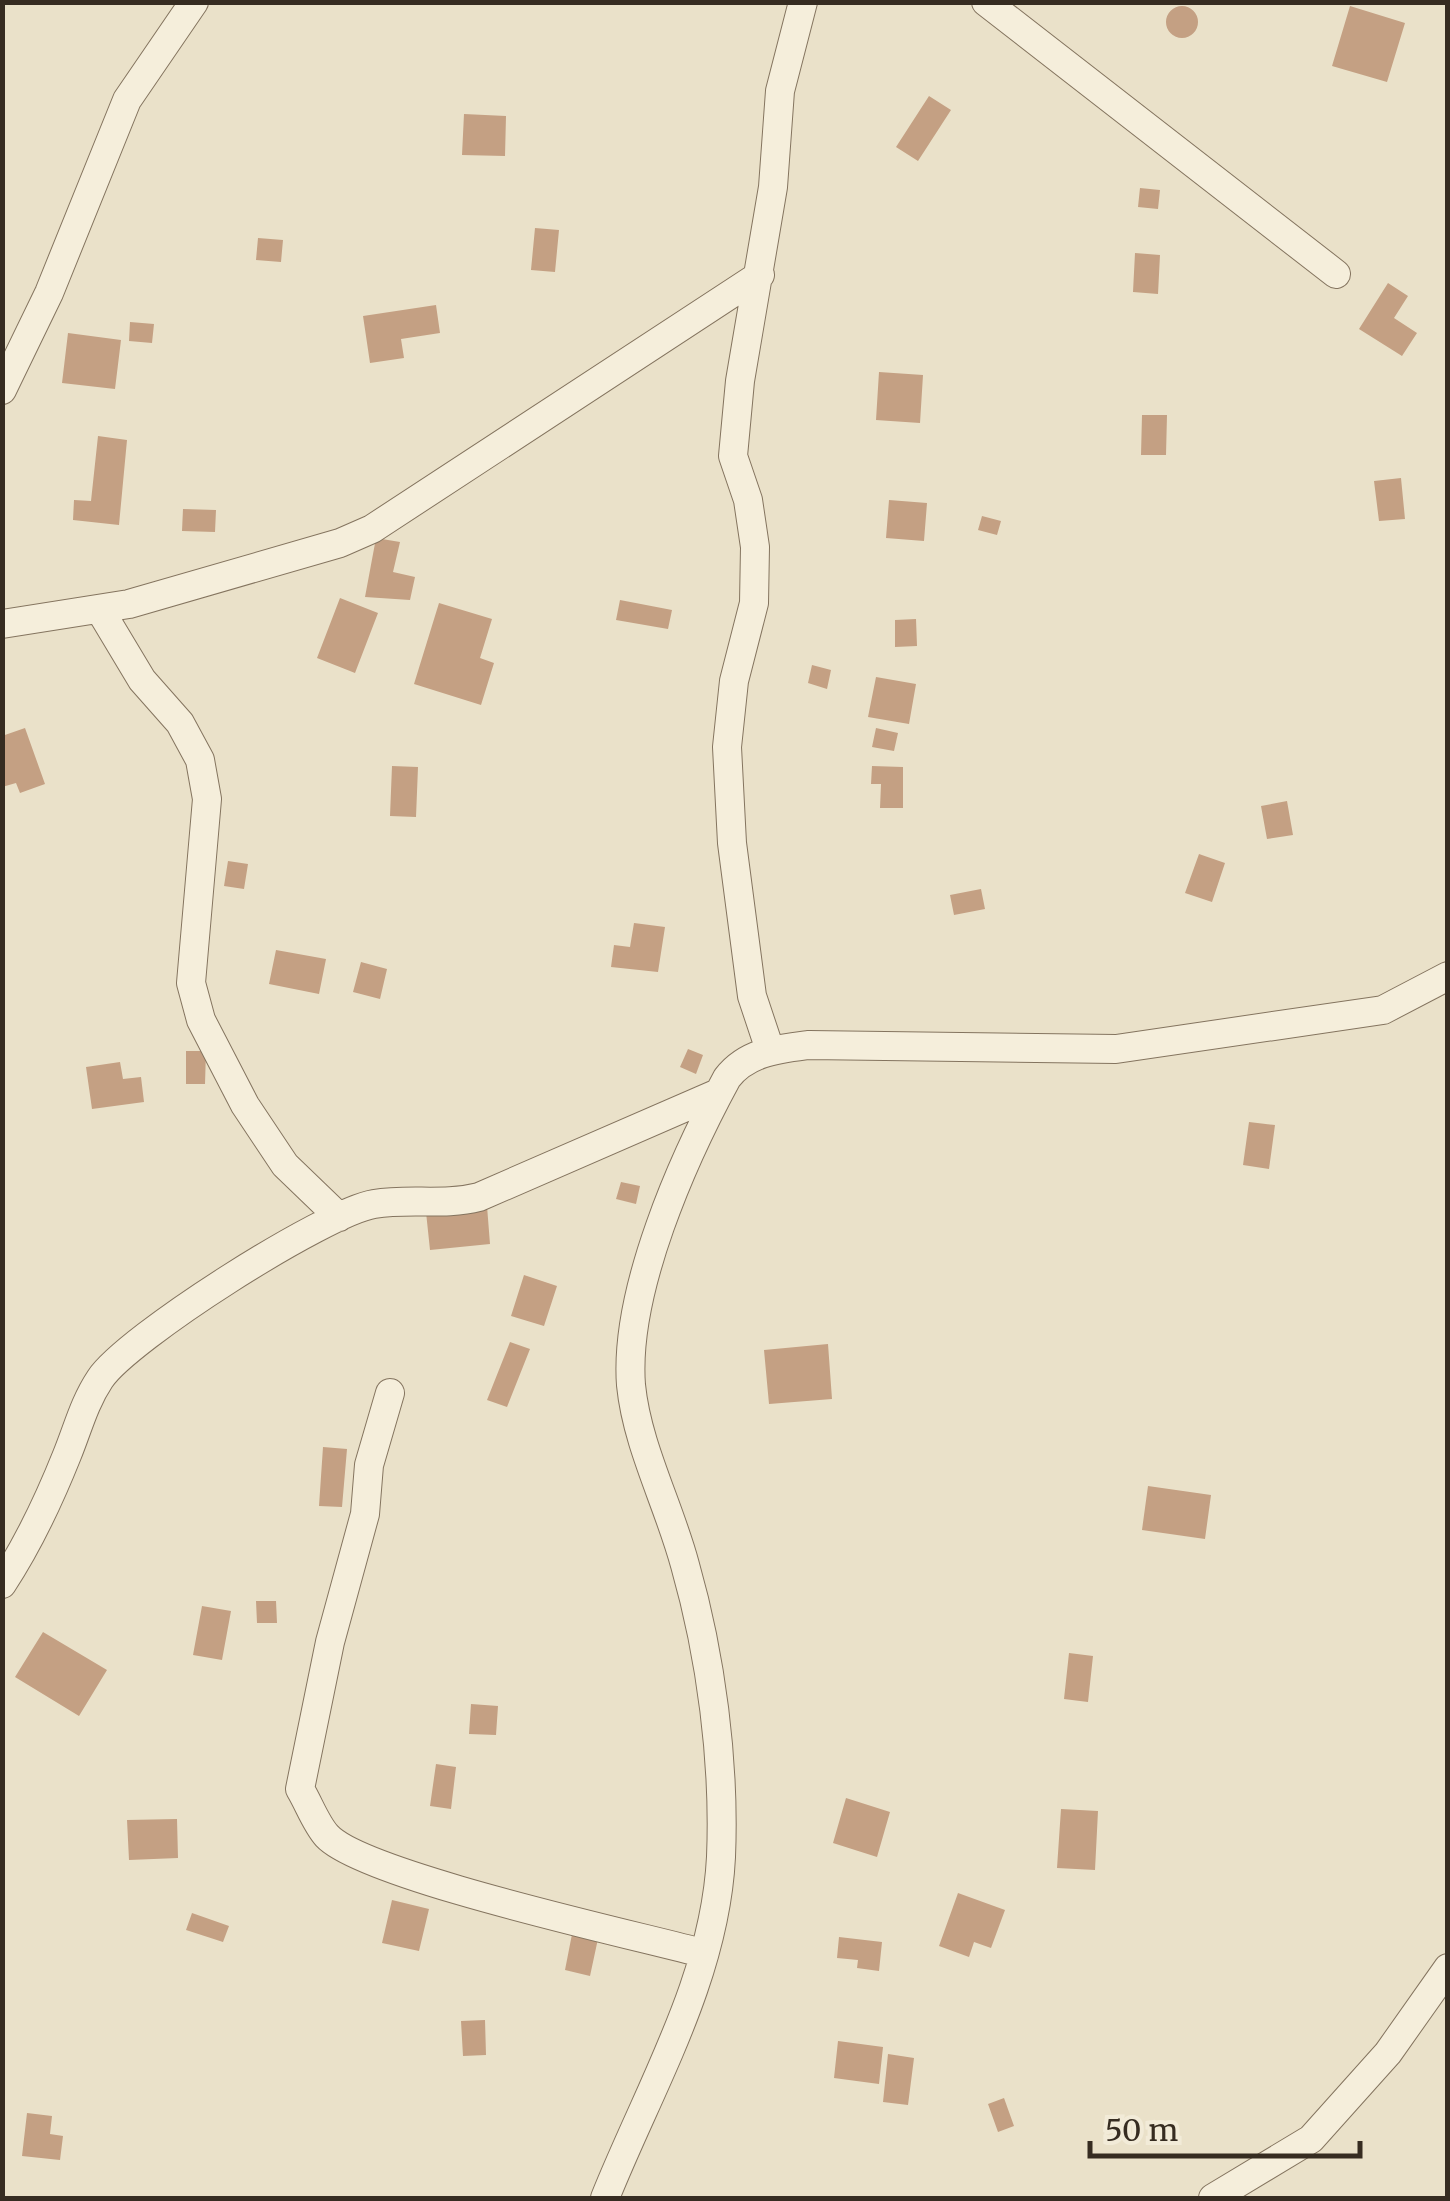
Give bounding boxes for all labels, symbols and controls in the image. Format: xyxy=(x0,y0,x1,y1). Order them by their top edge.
scale bar xyxy=(1090,2096,1360,2158)
text: 50 m xyxy=(1105,2111,1178,2149)

